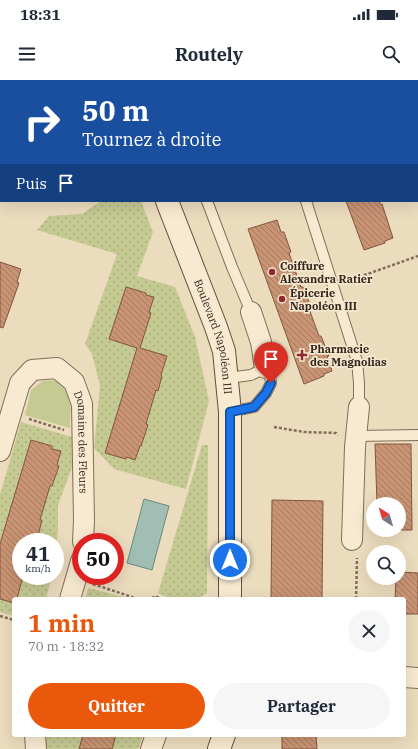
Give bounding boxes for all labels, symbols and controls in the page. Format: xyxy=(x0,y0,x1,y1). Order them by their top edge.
text: 18:31 xyxy=(20,5,61,24)
icon: menu xyxy=(16,43,38,65)
text: Routely xyxy=(175,43,243,66)
icon: search xyxy=(380,43,402,65)
text: 50 m xyxy=(82,92,149,129)
icon: right xyxy=(16,96,68,148)
text: Tournez à droite xyxy=(82,128,221,151)
icon: arrive xyxy=(55,172,77,194)
text: Puis xyxy=(16,174,47,193)
place label: Coiffure Alexandra Ratier xyxy=(280,259,373,286)
marker: Coiffure Alexandra Ratier xyxy=(267,267,277,277)
street label: Boulevard Napoléon III xyxy=(191,277,235,395)
place label: Épicerie Napoléon III xyxy=(290,285,357,313)
marker: Épicerie Napoléon III xyxy=(277,294,287,304)
pin xyxy=(254,342,288,383)
place label: Pharmacie des Magnolias xyxy=(310,342,387,369)
icon: arrive xyxy=(260,348,282,370)
marker: Pharmacie des Magnolias xyxy=(297,350,307,360)
street label: Domaine des Fleurs xyxy=(71,389,91,494)
north arrow xyxy=(366,497,406,537)
map controls xyxy=(366,497,406,585)
speed limit sign: 50 xyxy=(72,533,124,585)
position arrow xyxy=(209,539,251,581)
text: 41 xyxy=(26,540,50,567)
button: search xyxy=(366,545,406,585)
text: km/h xyxy=(25,562,51,575)
text: 1 min xyxy=(28,607,95,639)
button: close xyxy=(348,610,390,652)
text: 70 m · 18:32 xyxy=(28,638,104,655)
button: Quitter xyxy=(28,683,205,729)
button: Partager xyxy=(213,683,390,729)

